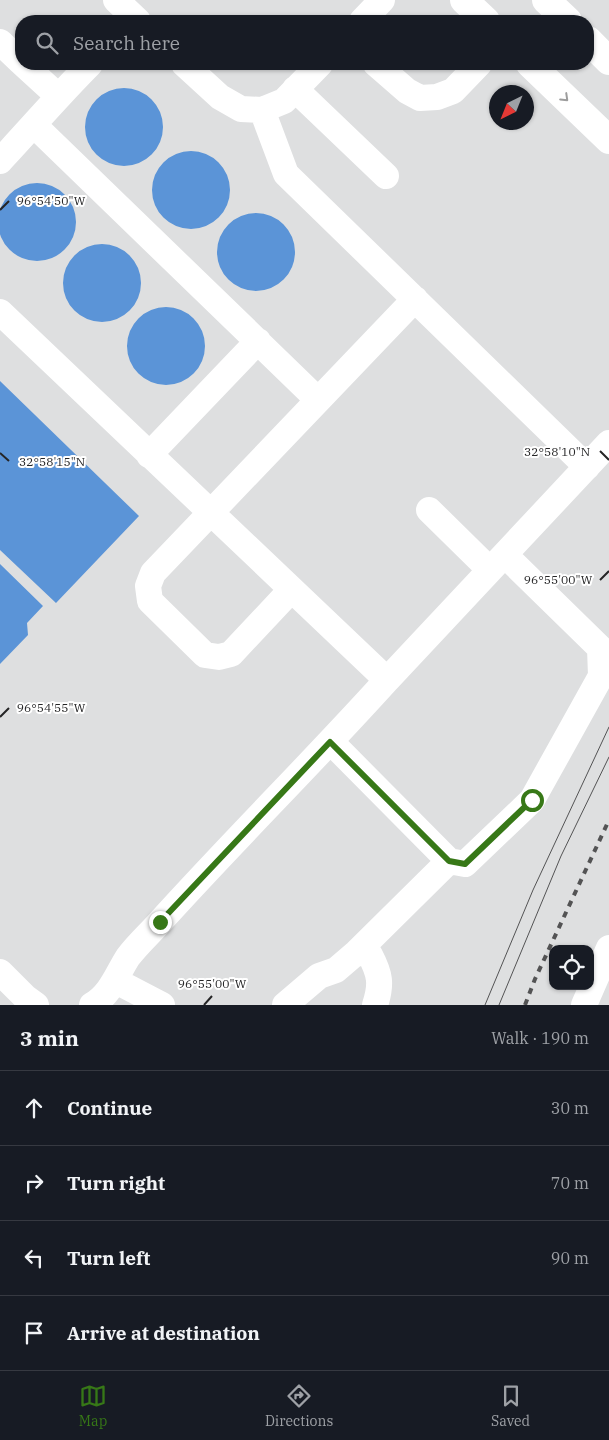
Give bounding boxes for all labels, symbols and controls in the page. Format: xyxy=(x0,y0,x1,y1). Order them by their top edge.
search box xyxy=(15,15,594,70)
icon: search xyxy=(33,29,61,57)
text: Search here xyxy=(73,31,180,55)
north arrow xyxy=(489,85,534,130)
one-way arrow xyxy=(559,92,568,101)
text: 96°54'50"W xyxy=(17,193,86,208)
text: 32°58'10"N xyxy=(524,444,590,459)
text: 32°58'15"N xyxy=(19,454,85,469)
text: 96°55'00"W xyxy=(524,572,593,587)
text: 96°54'55"W xyxy=(17,700,86,715)
route start xyxy=(521,789,544,812)
route end xyxy=(149,911,172,934)
map controls xyxy=(549,945,594,990)
button: locate xyxy=(549,945,594,990)
text: 96°55'00"W xyxy=(178,976,247,991)
text: 3 min xyxy=(20,1024,79,1052)
text: Walk · 190 m xyxy=(491,1028,589,1048)
icon: ahead xyxy=(20,1094,48,1122)
text: Continue xyxy=(67,1096,152,1120)
text: 30 m xyxy=(551,1098,589,1118)
icon: right xyxy=(20,1169,48,1197)
text: Turn right xyxy=(67,1171,165,1195)
text: 70 m xyxy=(551,1173,589,1193)
icon: left xyxy=(20,1244,48,1272)
text: Turn left xyxy=(67,1246,150,1270)
text: 90 m xyxy=(551,1248,589,1268)
icon: arrive xyxy=(20,1319,48,1347)
text: Arrive at destination xyxy=(67,1321,260,1345)
tab: Map xyxy=(79,1382,107,1430)
tab: Directions xyxy=(265,1382,333,1430)
tab: Saved xyxy=(491,1382,530,1430)

